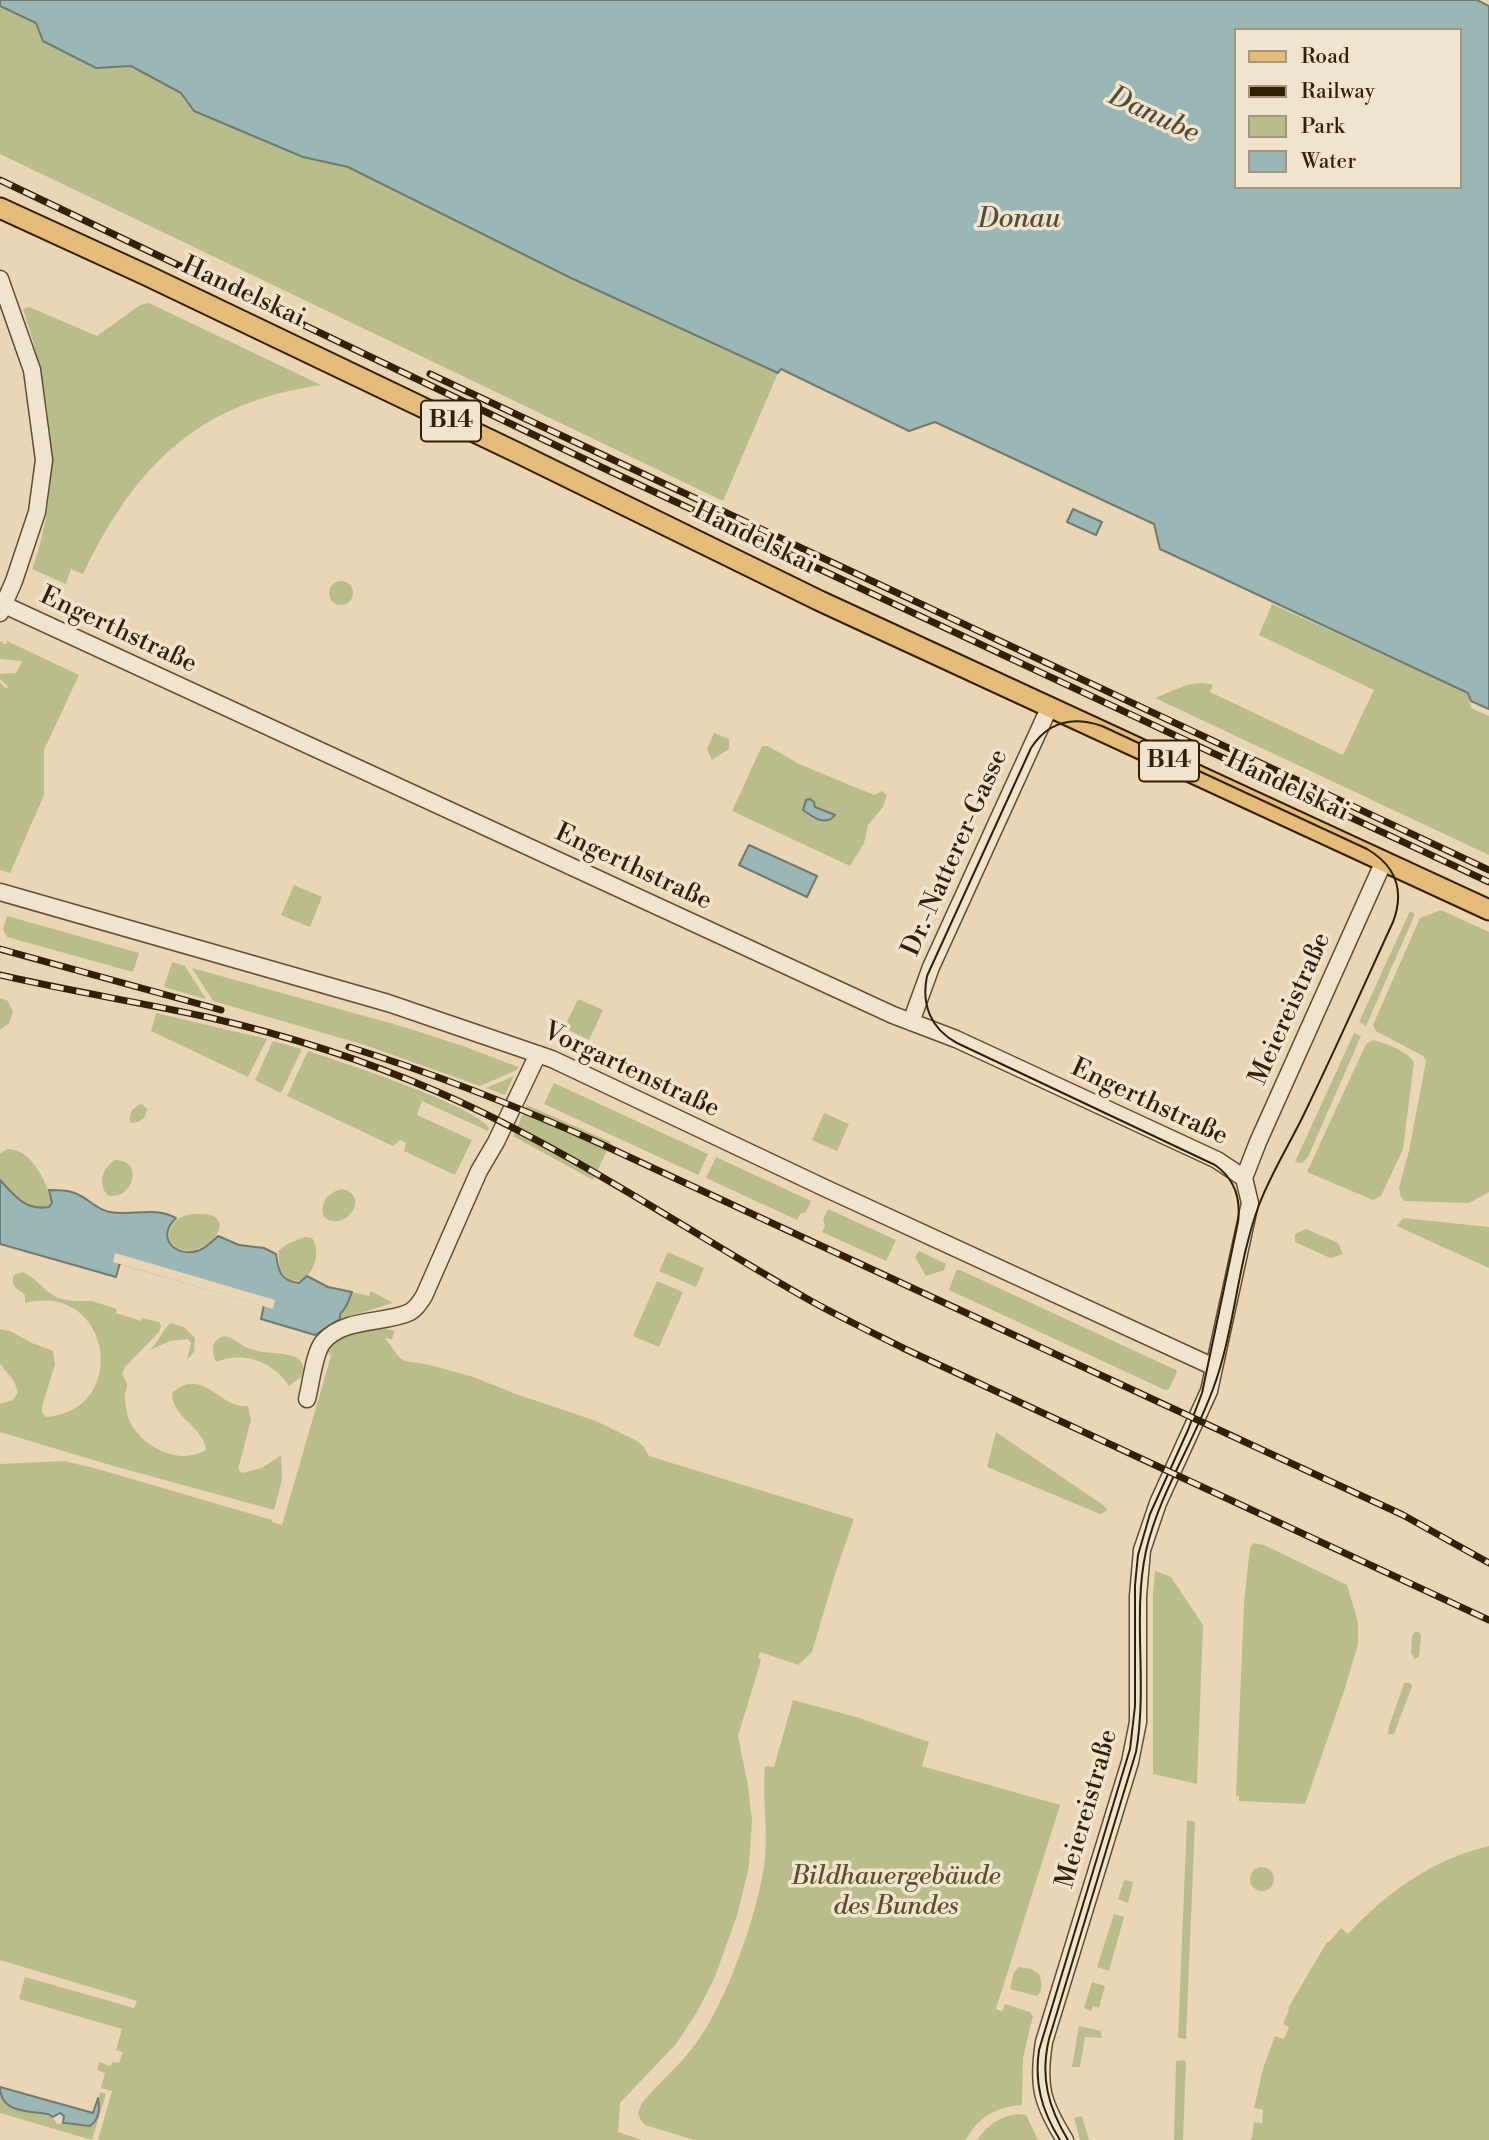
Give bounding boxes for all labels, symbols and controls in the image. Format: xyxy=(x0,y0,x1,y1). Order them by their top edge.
legend xyxy=(1234,28,1461,189)
text: Road xyxy=(1301,44,1350,70)
text: Railway xyxy=(1301,79,1375,105)
water label: Danube xyxy=(1102,80,1204,152)
text: Park xyxy=(1301,114,1345,140)
text: Water xyxy=(1301,149,1356,175)
water label: Donau xyxy=(977,203,1061,237)
street label: Handelskai xyxy=(176,251,310,335)
road number: B14 xyxy=(421,400,481,442)
street label: Handelskai xyxy=(688,496,820,582)
street label: Engerthstraße xyxy=(35,581,201,681)
road number: B14 xyxy=(1139,740,1199,782)
street label: Dr.-Natterer-Gasse xyxy=(896,745,1016,961)
street label: Handelskai xyxy=(1220,745,1354,829)
street label: Engerthstraße xyxy=(550,818,716,918)
street label: Meiereistraße xyxy=(1244,928,1338,1090)
street label: Vorgartenstraße xyxy=(538,1017,724,1125)
street label: Engerthstraße xyxy=(1066,1053,1232,1153)
street label: Meiereistraße xyxy=(1050,1726,1126,1892)
park label: Bildhauergebäude des Bundes xyxy=(792,1862,1000,1924)

